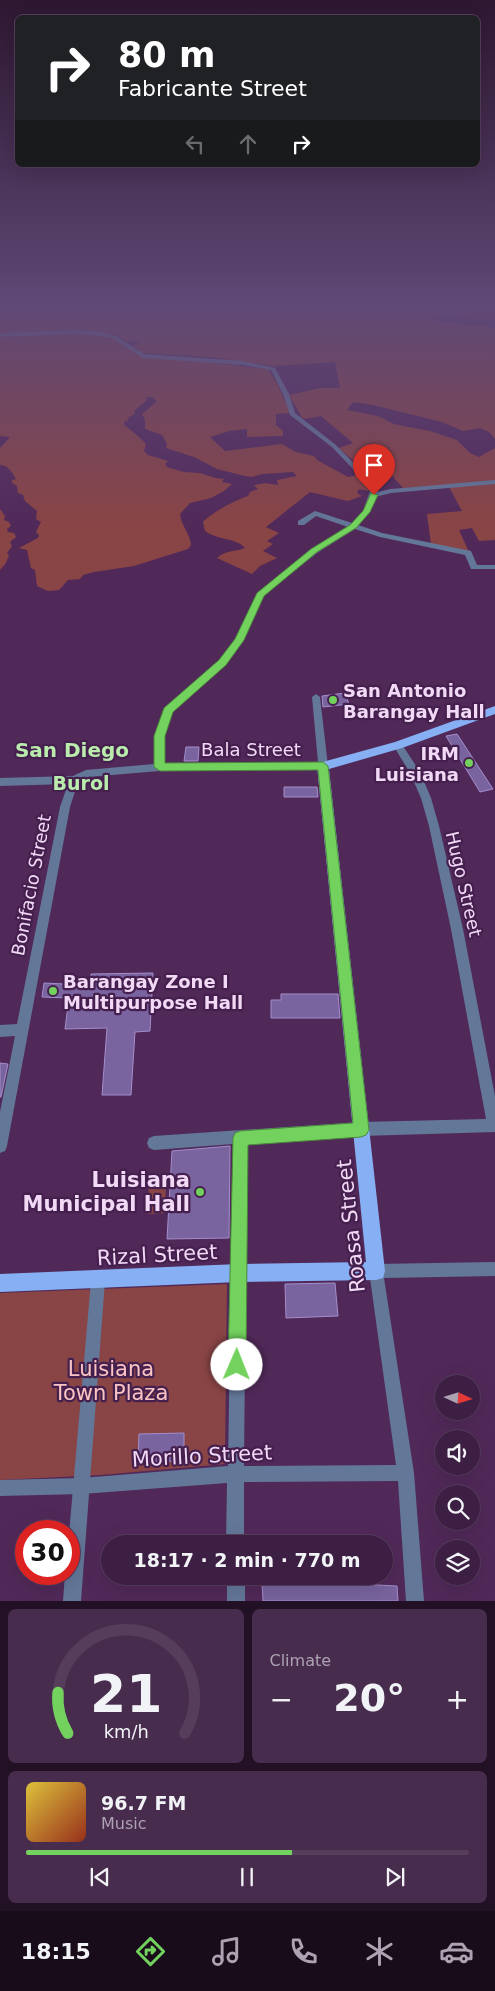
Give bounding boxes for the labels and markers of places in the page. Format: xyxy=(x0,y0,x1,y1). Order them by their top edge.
pin xyxy=(353,444,395,495)
place label: San Antonio Barangay Hall xyxy=(343,680,485,722)
marker: San Antonio Barangay Hall xyxy=(327,694,339,706)
place label: IRM Luisiana xyxy=(375,743,459,785)
marker: IRM Luisiana xyxy=(463,757,475,769)
place label: Barangay Zone I Multipurpose Hall xyxy=(63,971,243,1013)
marker: Barangay Zone I Multipurpose Hall xyxy=(47,985,59,997)
place label: Luisiana Municipal Hall xyxy=(23,1168,190,1216)
marker: Luisiana Municipal Hall xyxy=(194,1186,206,1198)

